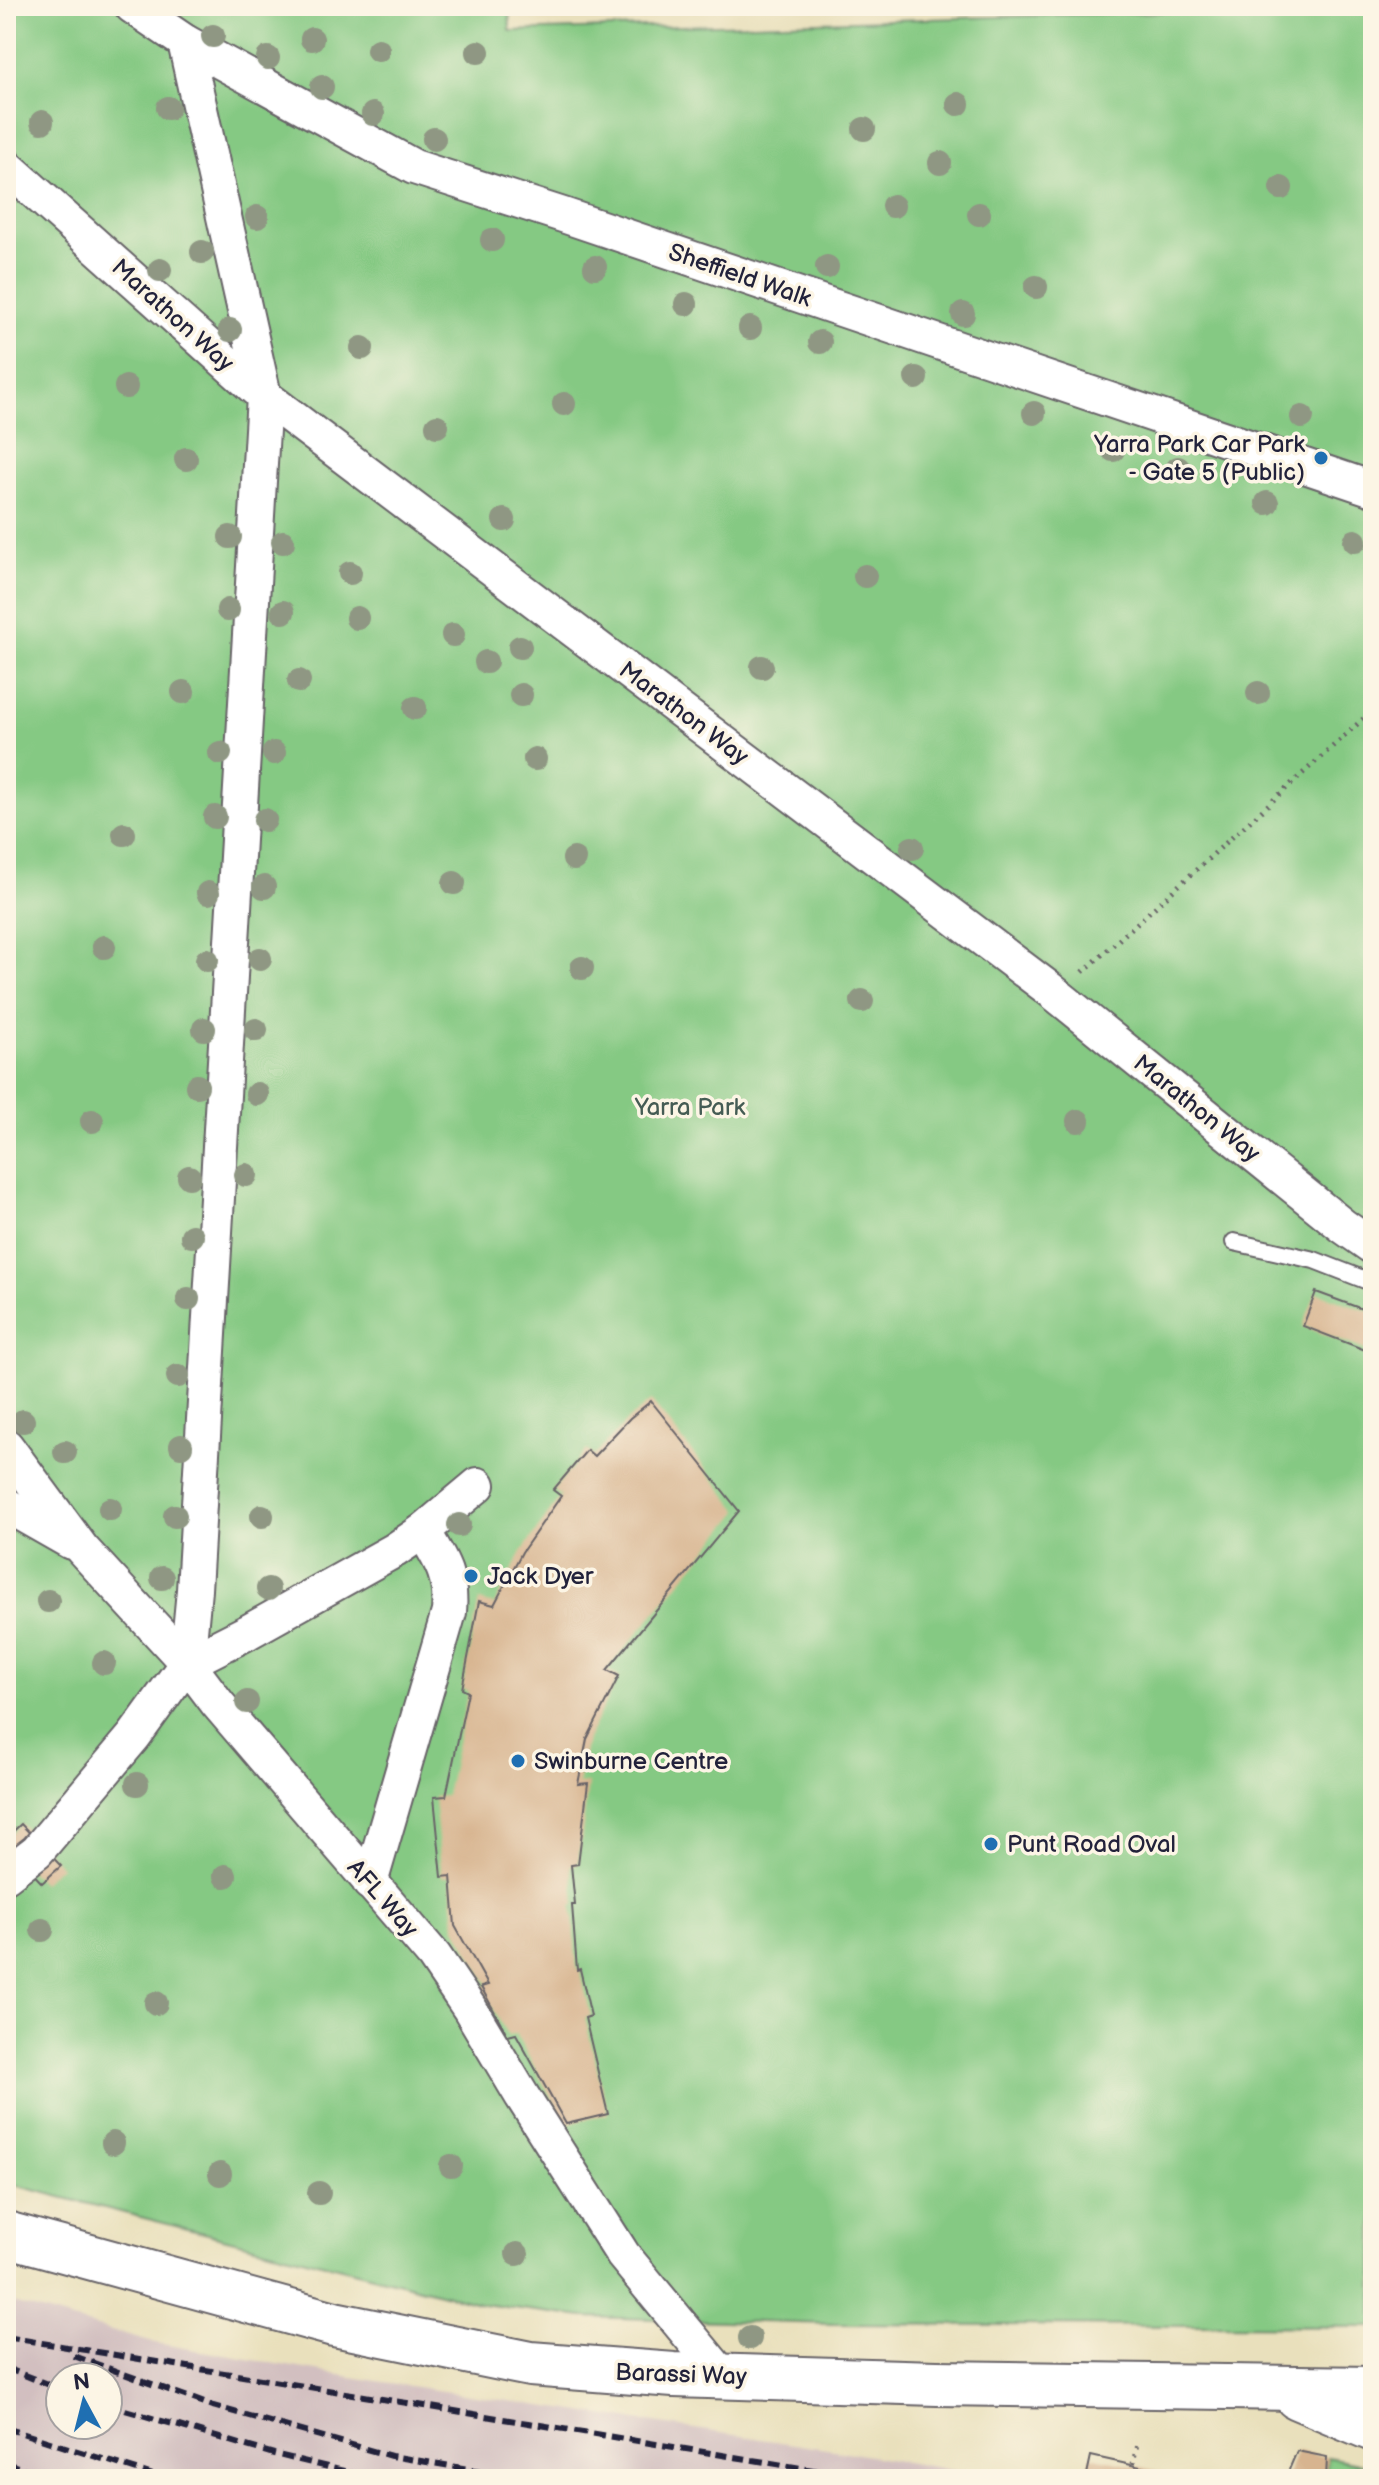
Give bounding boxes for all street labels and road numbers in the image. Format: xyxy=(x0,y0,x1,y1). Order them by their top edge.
street label: Sheffield Walk xyxy=(665,238,815,314)
street label: Marathon Way xyxy=(106,253,240,378)
street label: Marathon Way xyxy=(613,655,754,772)
street label: Marathon Way xyxy=(1128,1049,1266,1168)
street label: AFL Way xyxy=(341,1854,424,1943)
street label: Barassi Way xyxy=(615,2358,747,2391)

